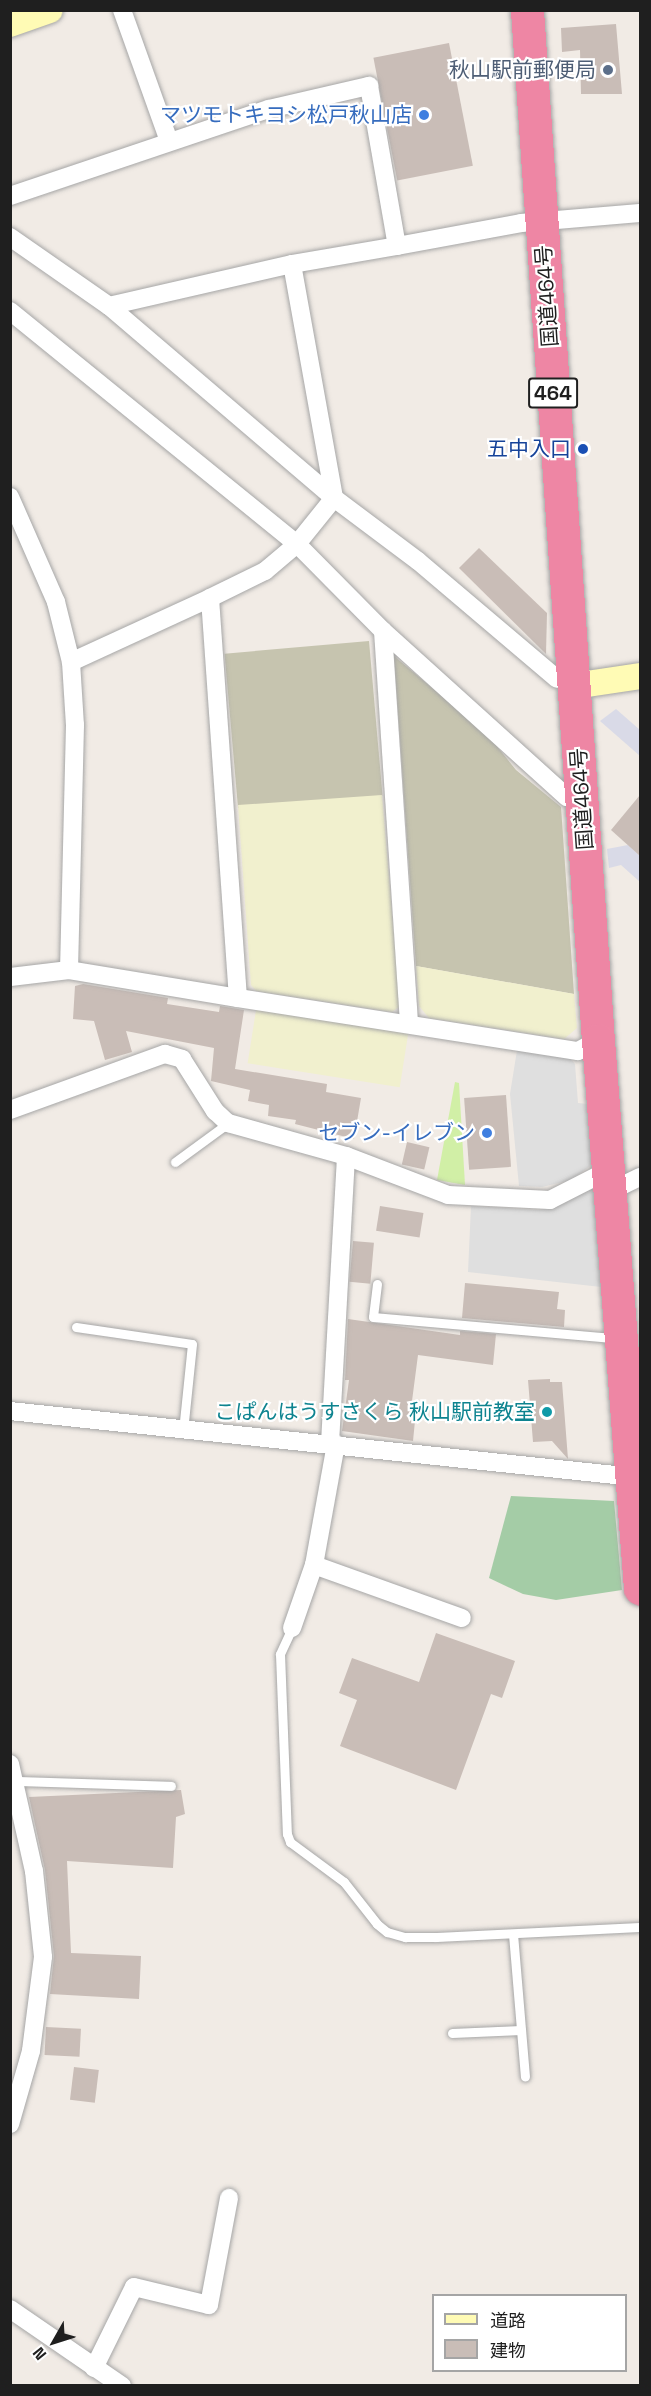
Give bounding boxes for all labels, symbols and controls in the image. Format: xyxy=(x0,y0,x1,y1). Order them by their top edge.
place label: 秋山駅前郵便局 xyxy=(449,57,596,83)
marker: 秋山駅前郵便局 xyxy=(601,63,615,77)
place label: マツモトキヨシ松戸秋山店 xyxy=(160,102,412,128)
marker: マツモトキヨシ松戸秋山店 xyxy=(417,108,431,122)
street label: 国道464号 xyxy=(531,244,563,348)
road number: 464 xyxy=(528,376,578,410)
place label: 五中入口 xyxy=(487,436,571,462)
marker: 五中入口 xyxy=(576,442,590,456)
street label: 国道464号 xyxy=(566,747,598,851)
place label: セブン-イレブン xyxy=(318,1120,475,1146)
marker: セブン-イレブン xyxy=(480,1126,494,1140)
place label: こぱんはうすさくら 秋山駅前教室 xyxy=(215,1399,535,1425)
marker: こぱんはうすさくら 秋山駅前教室 xyxy=(540,1405,554,1419)
legend xyxy=(432,2294,627,2372)
text: 道路 xyxy=(490,2309,526,2332)
north arrow xyxy=(24,2312,84,2372)
text: 建物 xyxy=(490,2339,526,2362)
text: N xyxy=(28,2343,51,2364)

